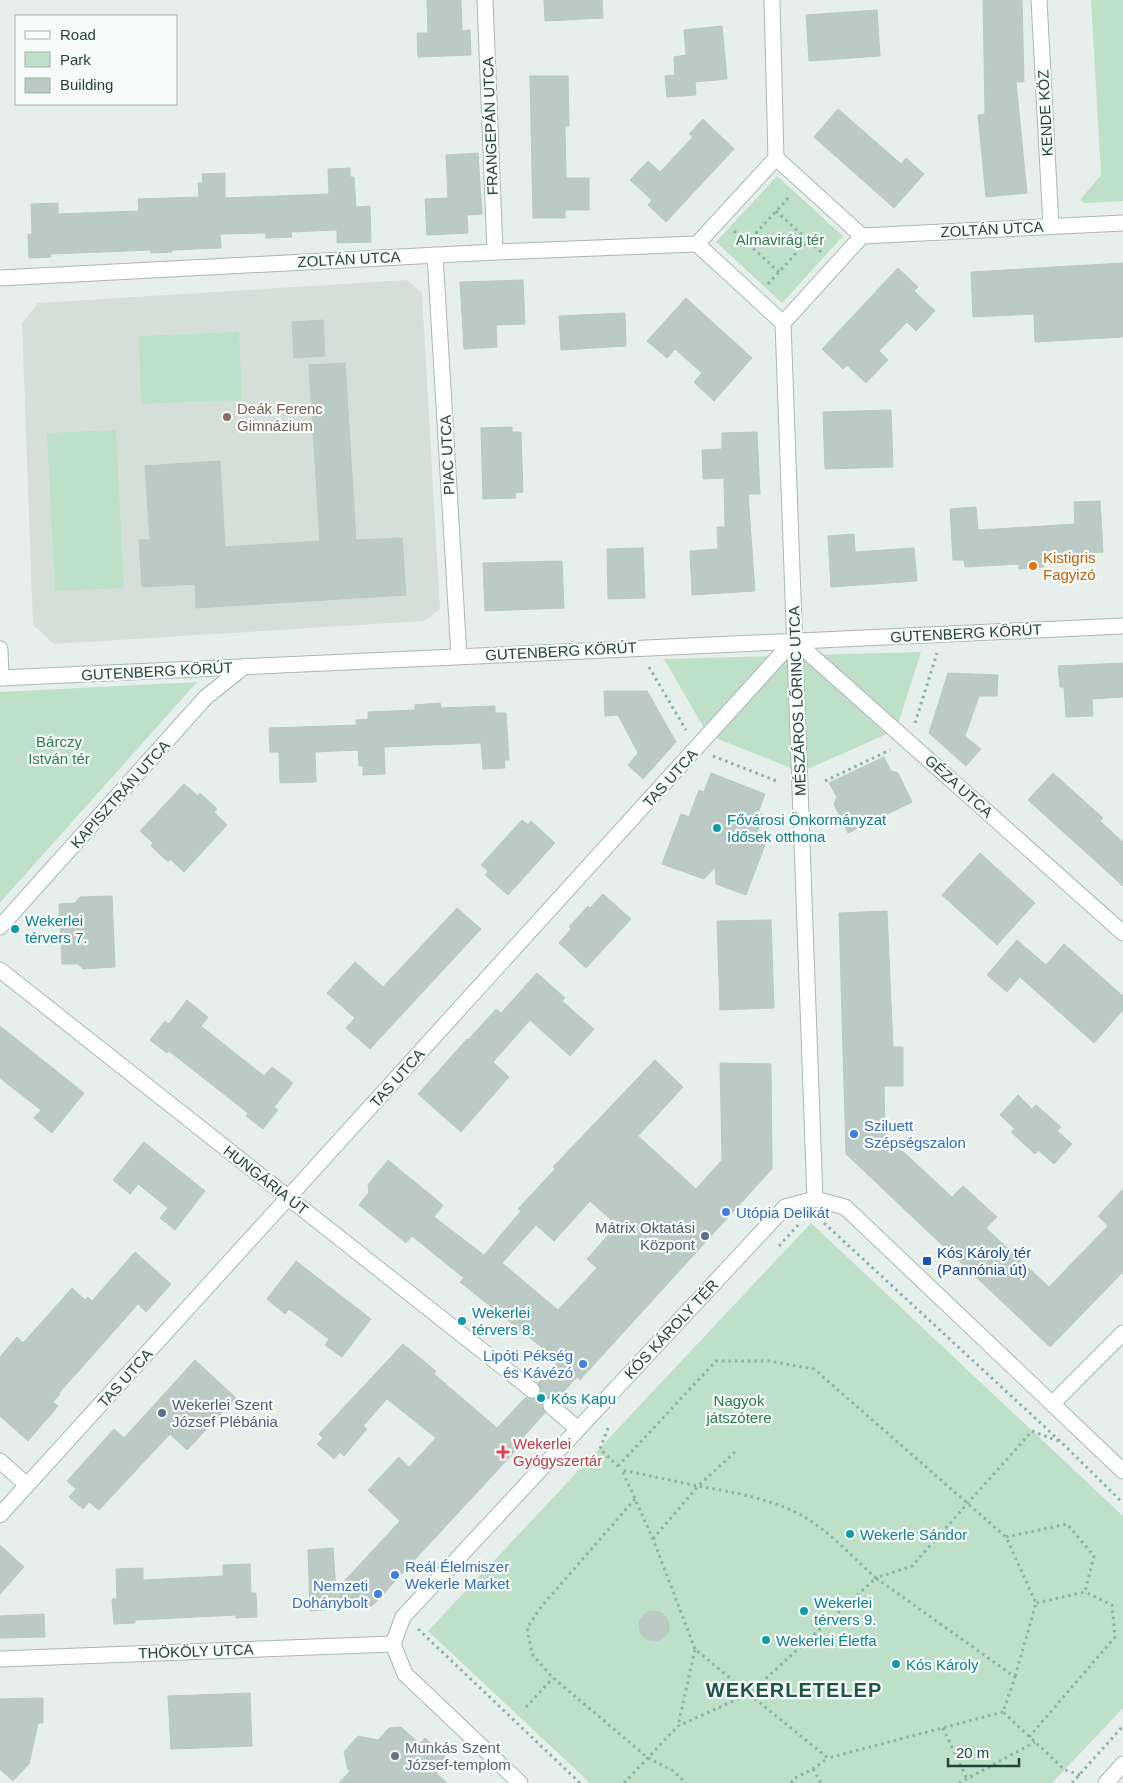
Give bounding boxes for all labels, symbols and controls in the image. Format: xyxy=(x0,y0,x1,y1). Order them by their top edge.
legend xyxy=(15,15,178,105)
text: Road xyxy=(60,26,96,43)
text: Park xyxy=(60,51,91,68)
street label: FRANGEPÁN UTCA xyxy=(479,57,501,195)
street label: KENDE KÖZ xyxy=(1034,69,1056,157)
text: Building xyxy=(60,76,113,93)
street label: ZOLTÁN UTCA xyxy=(940,218,1044,240)
park label: Almavirág tér xyxy=(736,231,824,248)
street label: ZOLTÁN UTCA xyxy=(297,248,401,270)
place label: Deák Ferenc Gimnázium xyxy=(237,400,323,434)
marker: Deák Ferenc Gimnázium xyxy=(221,411,233,423)
street label: PIAC UTCA xyxy=(436,415,458,495)
place label: Kistigris Fagyizó xyxy=(1043,549,1096,583)
marker: Kistigris Fagyizó xyxy=(1027,560,1039,572)
street label: MÉSZÁROS LŐRINC UTCA xyxy=(785,606,809,796)
street label: GUTENBERG KÖRÚT xyxy=(890,621,1042,645)
street label: GUTENBERG KÖRÚT xyxy=(485,639,637,663)
street label: GUTENBERG KÖRÚT xyxy=(81,659,233,683)
park label: Bárczy István tér xyxy=(28,733,90,767)
street label: KAPISZTRÁN UTCA xyxy=(67,737,173,851)
street label: TAS UTCA xyxy=(639,745,701,811)
street label: GÉZA UTCA xyxy=(922,751,996,821)
place label: Fővárosi Önkormányzat Idősek otthona xyxy=(727,811,887,845)
marker: Fővárosi Önkormányzat Idősek otthona xyxy=(711,822,723,834)
place label: Wekerlei térvers 7. xyxy=(25,912,88,946)
marker: Wekerlei térvers 7. xyxy=(9,923,21,935)
street label: TAS UTCA xyxy=(366,1045,428,1111)
place label: Sziluett Szépségszalon xyxy=(864,1117,966,1151)
marker: Sziluett Szépségszalon xyxy=(848,1128,860,1140)
street label: HUNGÁRIA ÚT xyxy=(220,1142,312,1218)
place label: Utópia Delikát xyxy=(736,1204,830,1221)
marker: Utópia Delikát xyxy=(720,1206,732,1218)
place label: Mátrix Oktatási Központ xyxy=(595,1219,696,1253)
marker: Mátrix Oktatási Központ xyxy=(699,1230,711,1242)
place label: Kós Károly tér (Pannónia út) xyxy=(937,1244,1031,1278)
marker: Kós Károly tér (Pannónia út) xyxy=(921,1255,933,1267)
street label: KÓS KÁROLY TÉR xyxy=(621,1276,721,1382)
place label: Wekerlei térvers 8. xyxy=(472,1304,535,1338)
marker: Wekerlei térvers 8. xyxy=(456,1315,468,1327)
street label: TAS UTCA xyxy=(94,1345,156,1411)
place label: Lipóti Pékség és Kávézó xyxy=(483,1347,573,1381)
marker: Lipóti Pékség és Kávézó xyxy=(577,1358,589,1370)
place label: Kós Kapu xyxy=(551,1390,616,1407)
marker: Kós Kapu xyxy=(535,1392,547,1404)
park label: Nagyok játszótere xyxy=(705,1392,772,1426)
place label: Wekerlei Szent József Plébánia xyxy=(172,1396,279,1430)
marker: Wekerlei Szent József Plébánia xyxy=(156,1407,168,1419)
place label: Wekerlei Gyógyszertár xyxy=(513,1435,602,1469)
marker: Wekerlei Gyógyszertár xyxy=(497,1446,509,1458)
place label: Wekerle Sándor xyxy=(860,1526,967,1543)
marker: Wekerle Sándor xyxy=(844,1528,856,1540)
place label: Reál Élelmiszer Wekerle Market xyxy=(405,1558,511,1592)
marker: Reál Élelmiszer Wekerle Market xyxy=(389,1569,401,1581)
place label: Nemzeti Dohánybolt xyxy=(292,1577,369,1611)
marker: Nemzeti Dohánybolt xyxy=(372,1588,384,1600)
place label: Wekerlei térvers 9. xyxy=(814,1594,877,1628)
marker: Wekerlei térvers 9. xyxy=(798,1605,810,1617)
place label: Wekerlei Életfa xyxy=(776,1632,877,1649)
marker: Wekerlei Életfa xyxy=(760,1634,772,1646)
street label: THÖKÖLY UTCA xyxy=(138,1640,254,1662)
place label: Kós Károly xyxy=(906,1656,979,1673)
marker: Kós Károly xyxy=(890,1658,902,1670)
district label: WEKERLETELEP xyxy=(706,1679,882,1701)
scale bar xyxy=(948,1736,1019,1768)
place label: Munkás Szent József-templom xyxy=(405,1739,511,1773)
text: 20 m xyxy=(956,1744,989,1761)
marker: Munkás Szent József-templom xyxy=(389,1750,401,1762)

